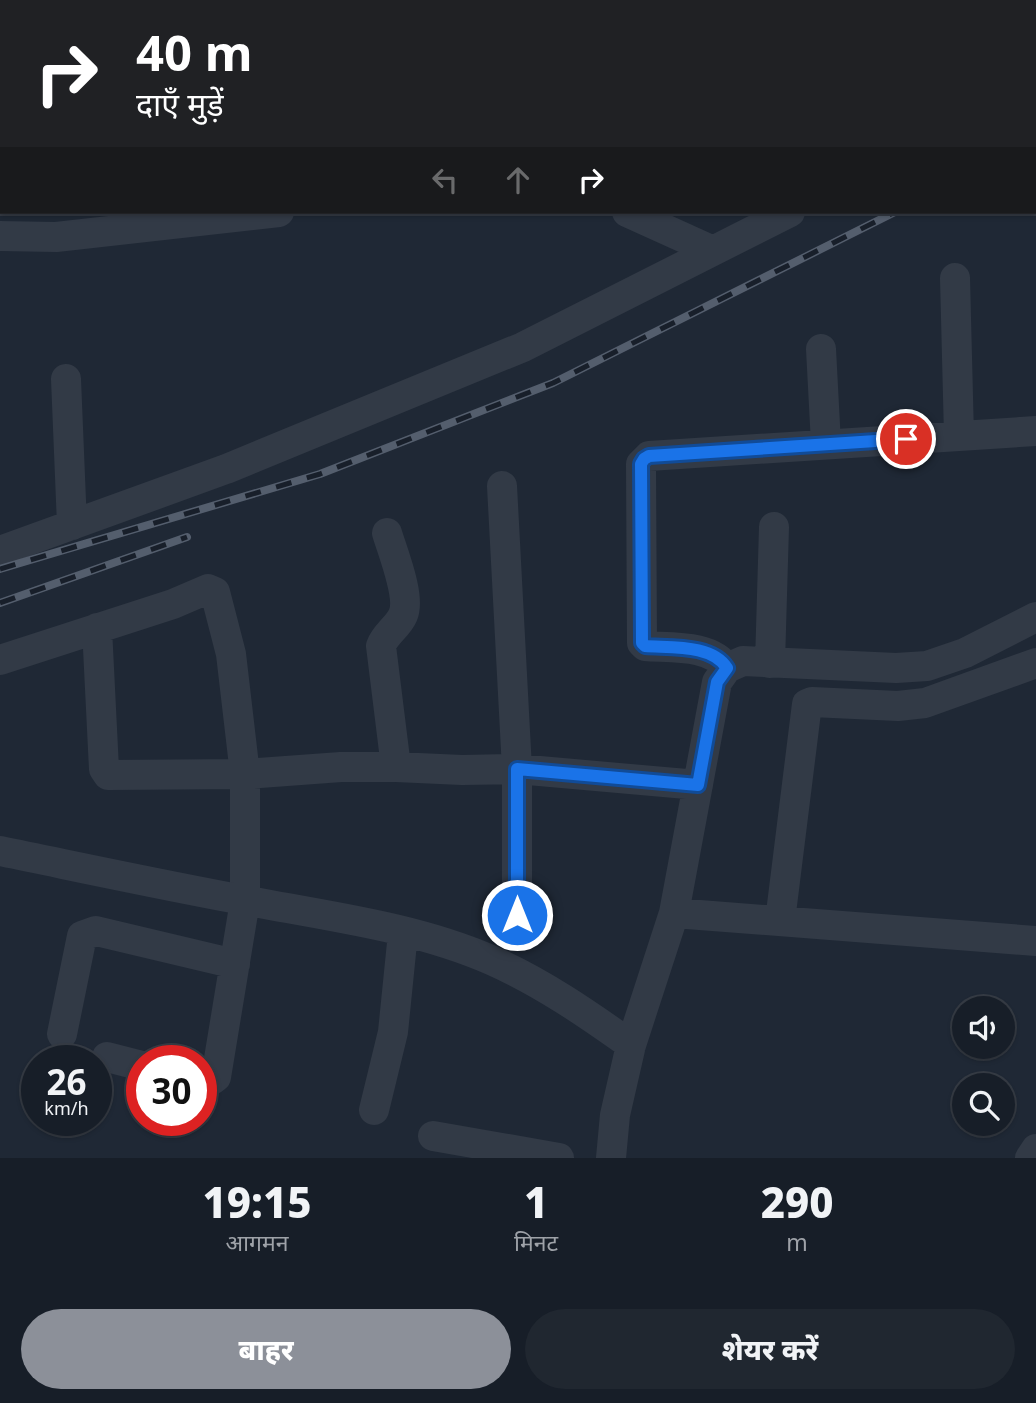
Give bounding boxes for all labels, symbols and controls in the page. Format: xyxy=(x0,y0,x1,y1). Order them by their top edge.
text: 40 m xyxy=(136,19,253,85)
icon: right xyxy=(21,28,112,119)
text: दाएँ मुड़ें xyxy=(136,82,224,125)
icon: left xyxy=(426,161,464,199)
icon: ahead xyxy=(499,161,537,199)
icon: right xyxy=(572,161,610,199)
pin xyxy=(876,409,936,469)
icon: arrive xyxy=(887,420,925,458)
position arrow xyxy=(480,878,554,952)
map controls xyxy=(952,996,1015,1136)
button: sound xyxy=(952,996,1015,1059)
speed limit sign: 30 xyxy=(126,1045,217,1136)
text: 26 xyxy=(46,1058,87,1105)
button: search xyxy=(952,1073,1015,1136)
text: km/h xyxy=(44,1096,89,1120)
text: 19:15 xyxy=(203,1173,312,1230)
text: 1 xyxy=(524,1173,548,1230)
text: 290 xyxy=(761,1173,833,1230)
text: आगमन xyxy=(226,1226,289,1258)
text: मिनट xyxy=(514,1226,558,1258)
text: m xyxy=(786,1226,808,1258)
button: बाहर xyxy=(21,1309,511,1389)
button: शेयर करें xyxy=(525,1309,1015,1389)

